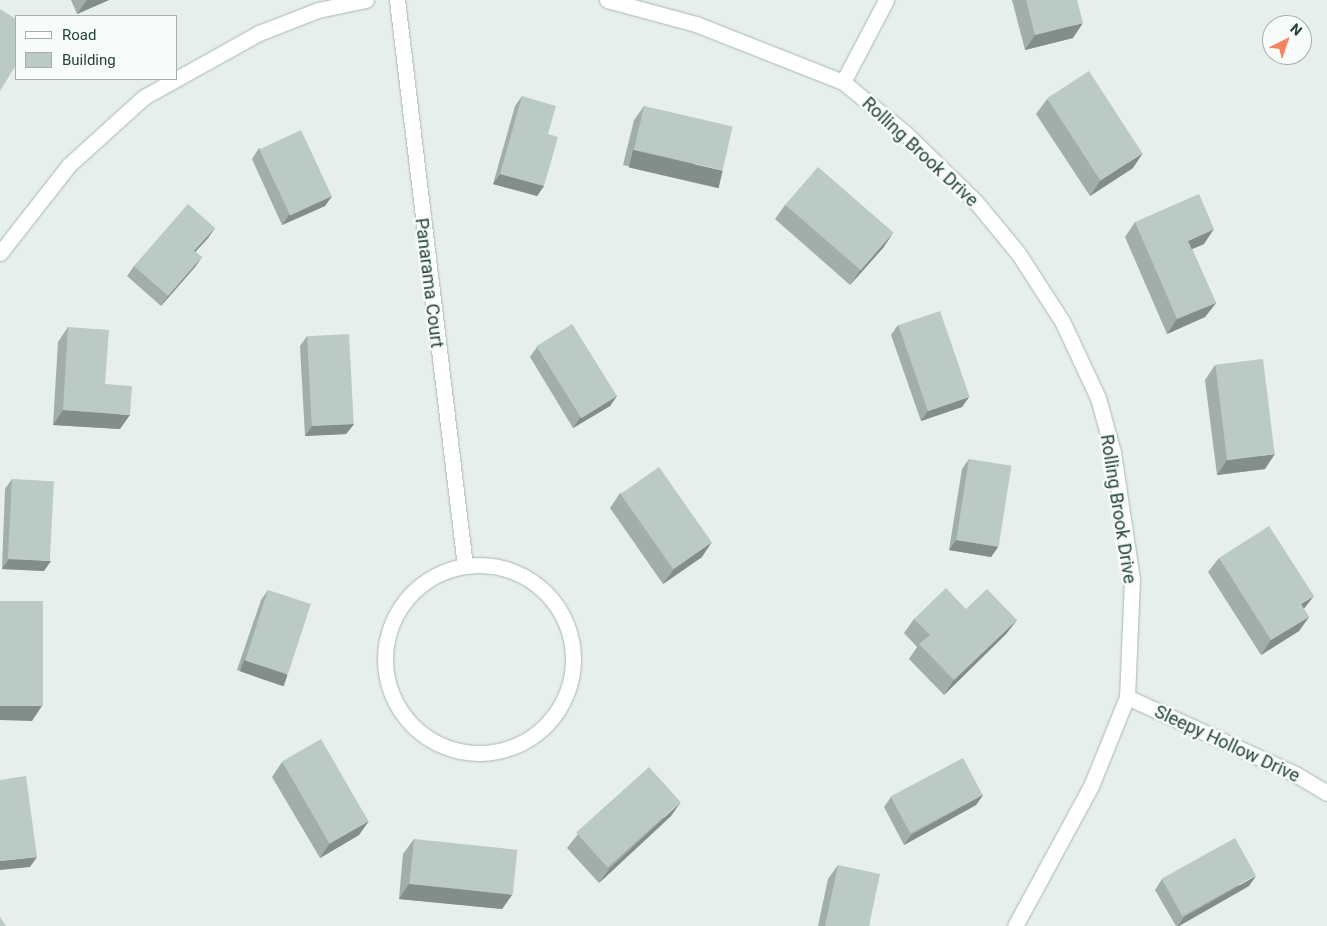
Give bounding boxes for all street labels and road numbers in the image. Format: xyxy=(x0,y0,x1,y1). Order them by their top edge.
street label: Rolling Brook Drive xyxy=(858,93,982,211)
street label: Panarama Court xyxy=(410,217,448,349)
street label: Rolling Brook Drive xyxy=(1096,433,1140,585)
street label: Sleepy Hollow Drive xyxy=(1151,701,1303,787)

